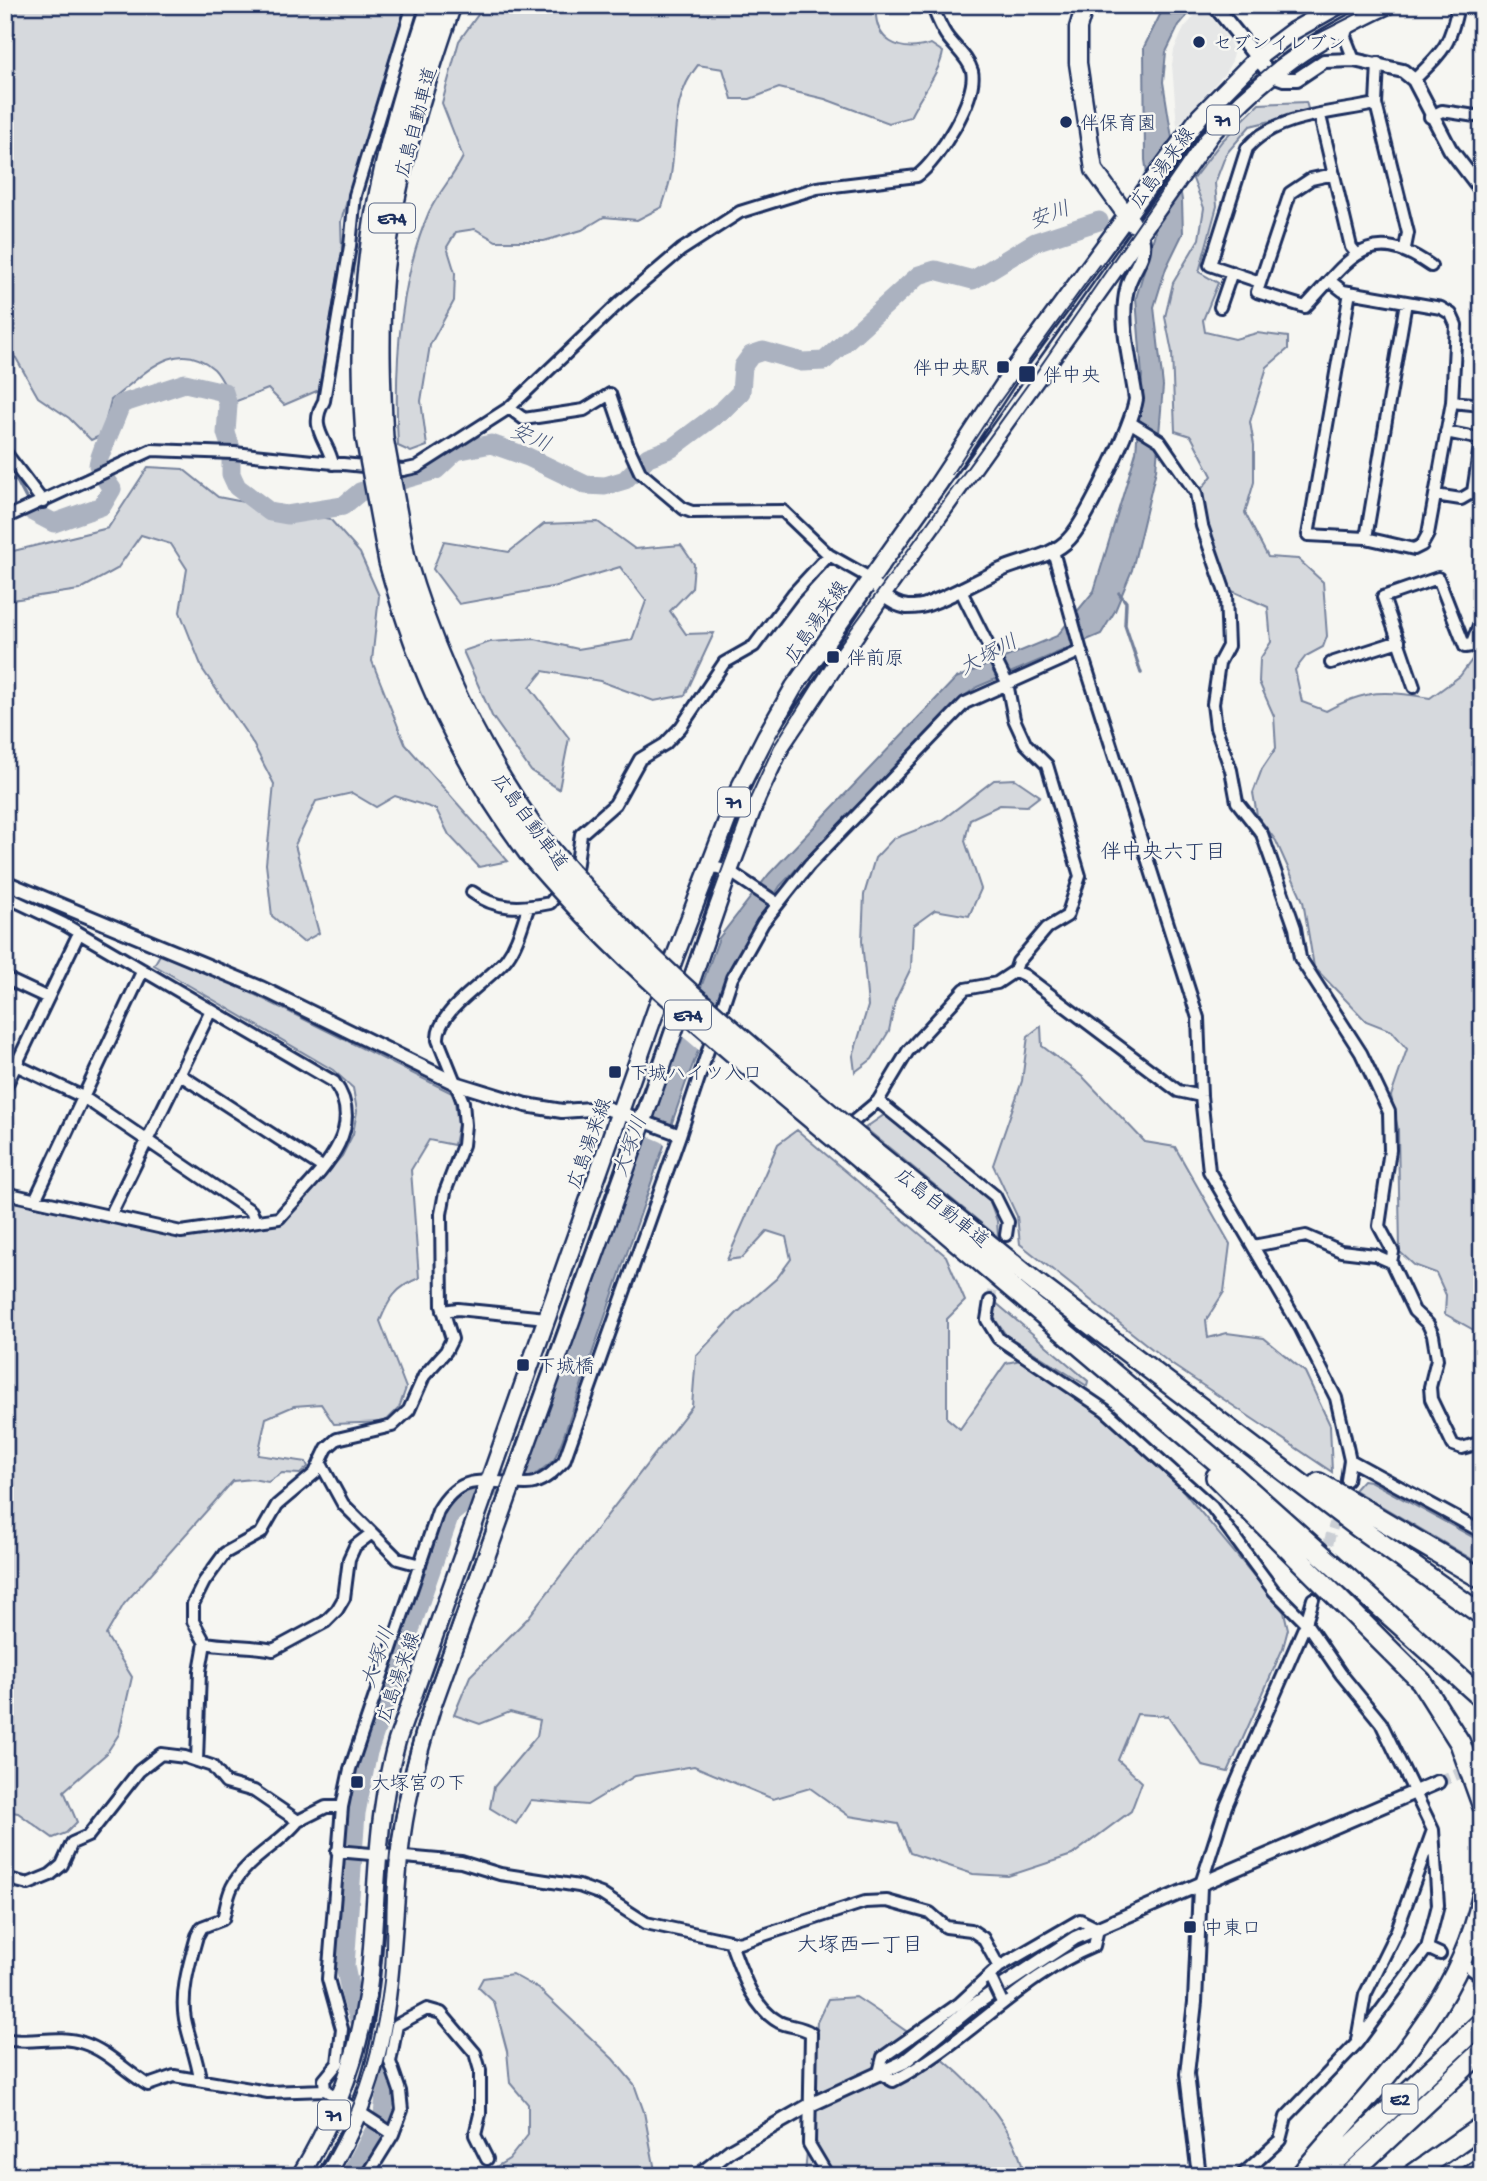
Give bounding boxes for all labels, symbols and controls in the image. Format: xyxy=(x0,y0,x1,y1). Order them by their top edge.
marker: セブンイレブン xyxy=(1191,34,1207,50)
place label: セブンイレブン xyxy=(1213,34,1346,57)
street label: 広島自動車道 xyxy=(392,65,444,181)
road number: 71 xyxy=(1207,106,1239,134)
place label: 伴保育園 xyxy=(1080,113,1156,137)
marker: 伴保育園 xyxy=(1058,114,1074,130)
street label: 広島湯来線 xyxy=(1126,123,1201,214)
water label: 安川 xyxy=(1026,197,1074,236)
road number: E74 xyxy=(369,204,415,232)
place label: 伴中央駅 xyxy=(913,358,989,382)
marker: 伴中央駅 xyxy=(995,359,1011,375)
marker: 伴中央 xyxy=(1017,364,1037,384)
place label: 伴中央 xyxy=(1043,365,1100,389)
water label: 安川 xyxy=(505,420,554,460)
street label: 広島湯来線 xyxy=(780,577,855,669)
water label: 大塚川 xyxy=(955,630,1023,683)
place label: 伴前原 xyxy=(847,648,904,672)
marker: 伴前原 xyxy=(825,649,841,665)
street label: 広島自動車道 xyxy=(485,770,572,876)
road number: 71 xyxy=(718,788,750,816)
district label: 伴中央六丁目 xyxy=(1100,840,1226,867)
road number: E74 xyxy=(665,1000,711,1030)
place label: 下城ハイツ入口 xyxy=(629,1063,762,1087)
marker: 下城ハイツ入口 xyxy=(607,1064,623,1080)
street label: 広島湯来線 xyxy=(563,1095,618,1193)
water label: 大塚川 xyxy=(609,1113,655,1181)
street label: 広島自動車道 xyxy=(889,1164,993,1255)
place label: 下城橋 xyxy=(537,1356,594,1380)
marker: 下城橋 xyxy=(515,1357,531,1373)
water label: 大塚川 xyxy=(357,1624,402,1692)
street label: 広島湯来線 xyxy=(373,1629,427,1727)
place label: 大塚宮の下 xyxy=(371,1773,466,1797)
marker: 大塚宮の下 xyxy=(349,1774,365,1790)
place label: 中東口 xyxy=(1204,1918,1261,1942)
marker: 中東口 xyxy=(1182,1919,1198,1935)
district label: 大塚西一丁目 xyxy=(797,1934,923,1960)
road number: E2 xyxy=(1382,2084,1418,2113)
road number: 71 xyxy=(318,2101,350,2130)

